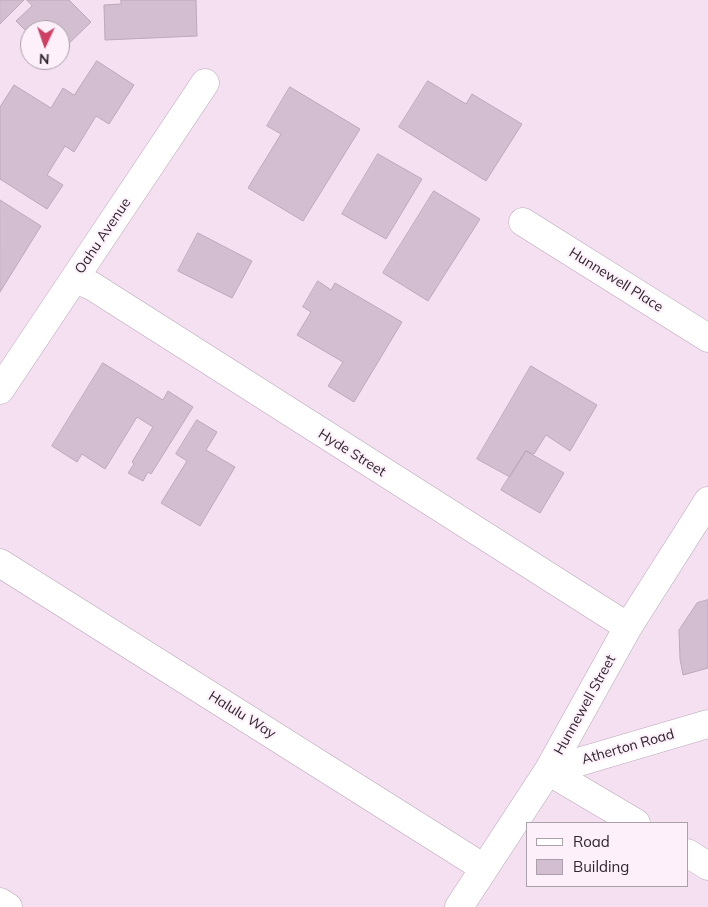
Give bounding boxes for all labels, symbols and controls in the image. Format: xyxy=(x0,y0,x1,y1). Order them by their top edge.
north arrow xyxy=(20,20,70,70)
text: N xyxy=(39,50,50,68)
street label: Oahu Avenue xyxy=(71,195,135,277)
street label: Hunnewell Place xyxy=(566,244,666,316)
street label: Hyde Street xyxy=(315,426,389,480)
street label: Hunnewell Street xyxy=(551,652,619,758)
street label: Halulu Way xyxy=(205,688,279,742)
street label: Atherton Road xyxy=(580,726,676,768)
legend xyxy=(526,822,688,887)
text: Road xyxy=(573,832,610,851)
text: Building xyxy=(573,857,629,876)

